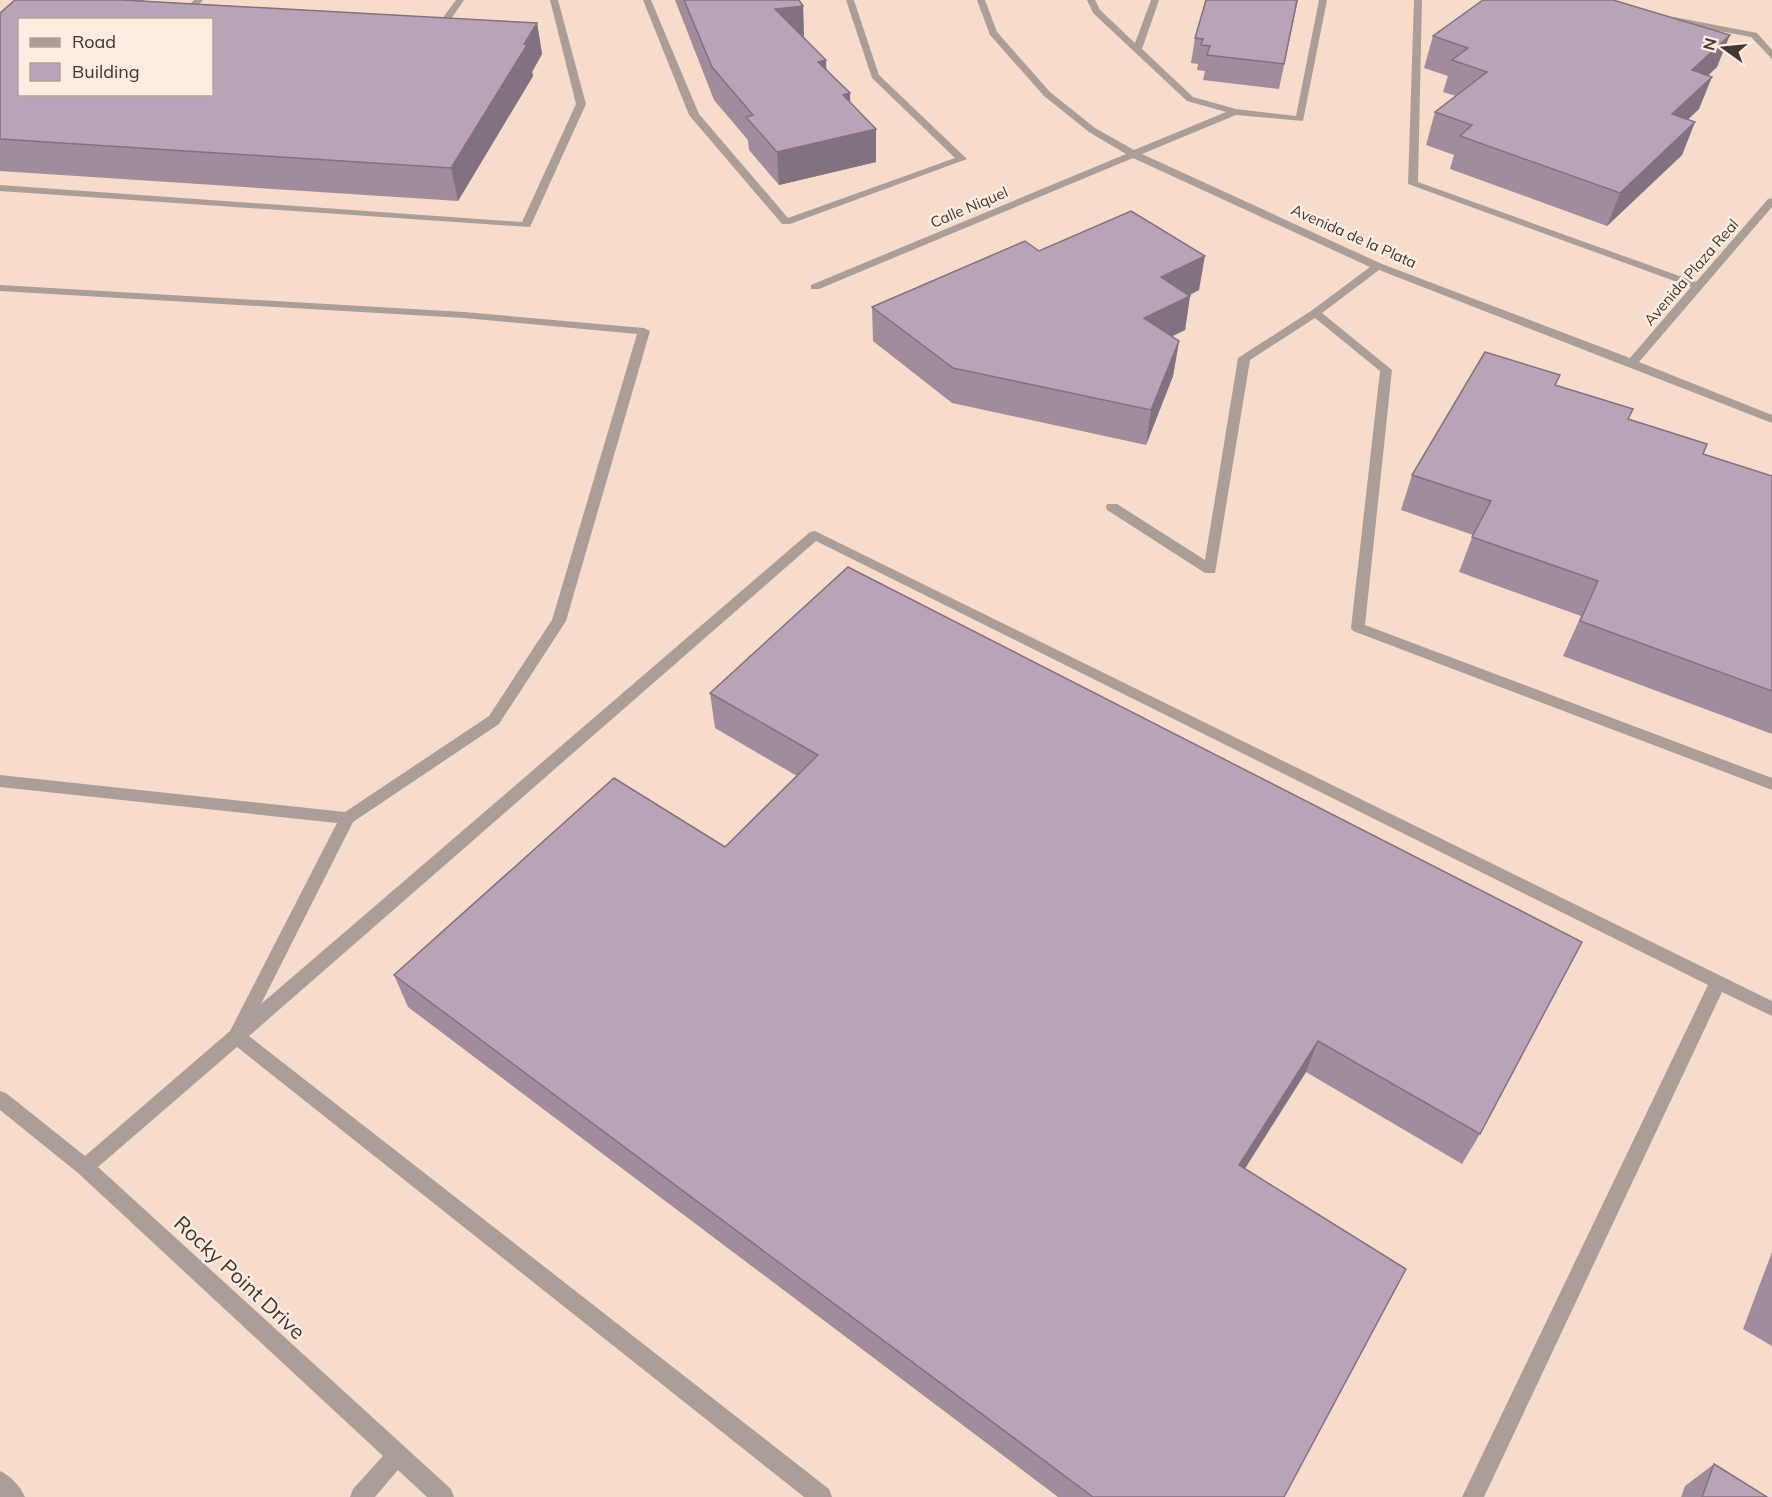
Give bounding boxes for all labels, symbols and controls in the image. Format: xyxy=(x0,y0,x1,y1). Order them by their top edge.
legend xyxy=(18,18,213,96)
north arrow xyxy=(1694,18,1754,78)
text: Road xyxy=(72,30,116,53)
text: N xyxy=(1698,36,1721,53)
text: Building xyxy=(72,60,140,83)
street label: Calle Niquel xyxy=(927,182,1011,232)
street label: Avenida de la Plata xyxy=(1288,200,1420,272)
street label: Avenida Plaza Real xyxy=(1640,215,1742,329)
street label: Rocky Point Drive xyxy=(169,1210,311,1344)

